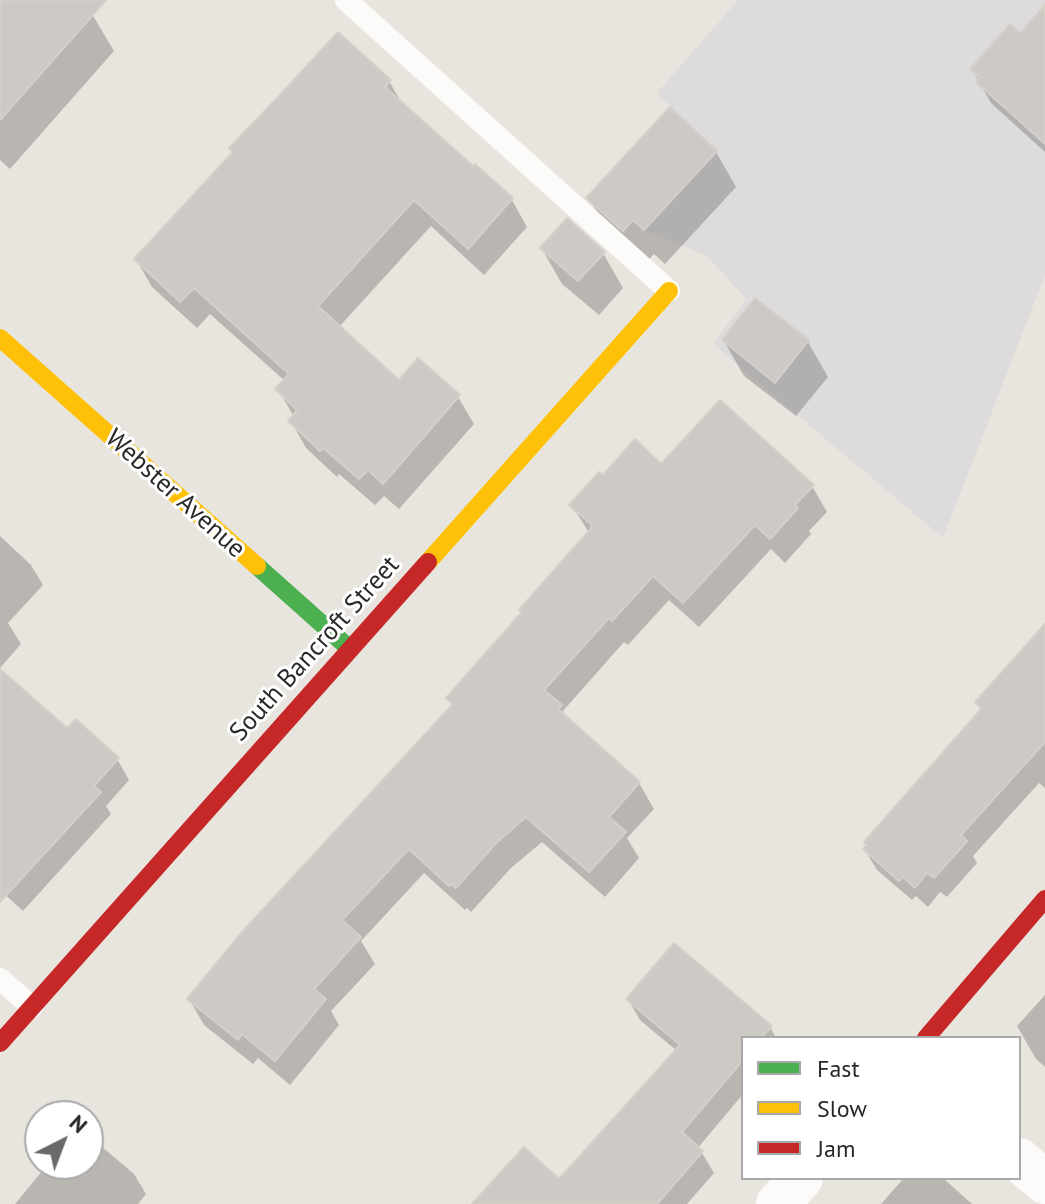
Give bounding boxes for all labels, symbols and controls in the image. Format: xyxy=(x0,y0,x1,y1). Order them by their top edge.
street label: Webster Avenue xyxy=(99,423,251,565)
street label: South Bancroft Street xyxy=(224,550,406,748)
legend xyxy=(741,1036,1021,1180)
text: Fast xyxy=(817,1053,860,1084)
text: Slow xyxy=(817,1093,867,1124)
north arrow xyxy=(24,1100,104,1180)
text: N xyxy=(64,1108,93,1139)
text: Jam xyxy=(817,1133,855,1164)

